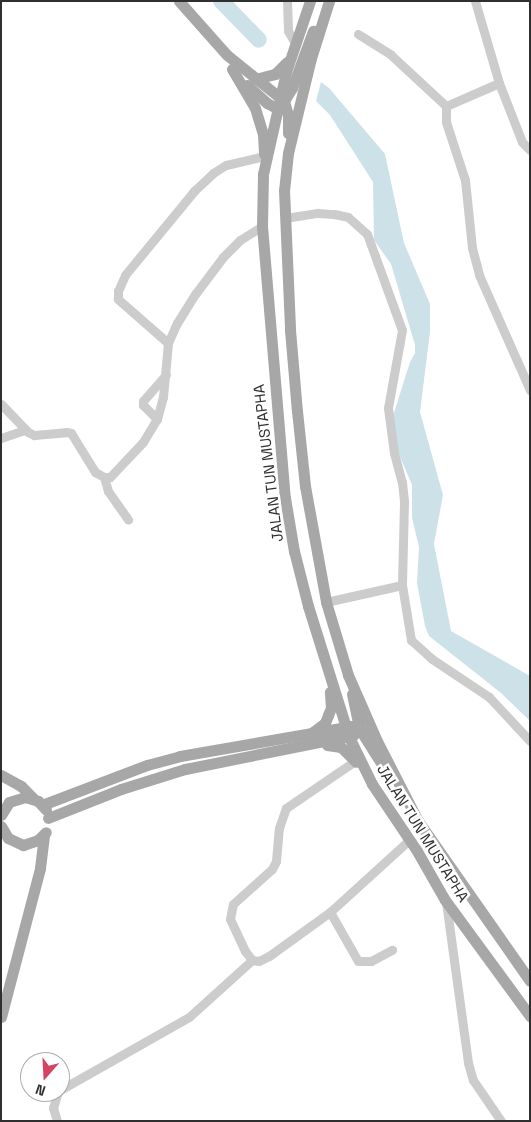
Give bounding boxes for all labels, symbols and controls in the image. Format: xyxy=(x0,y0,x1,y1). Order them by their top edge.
street label: JALAN TUN MUSTAPHA xyxy=(249,383,287,543)
street label: JALAN TUN MUSTAPHA xyxy=(373,761,473,905)
north arrow xyxy=(20,1052,70,1102)
text: N xyxy=(33,1080,48,1100)

